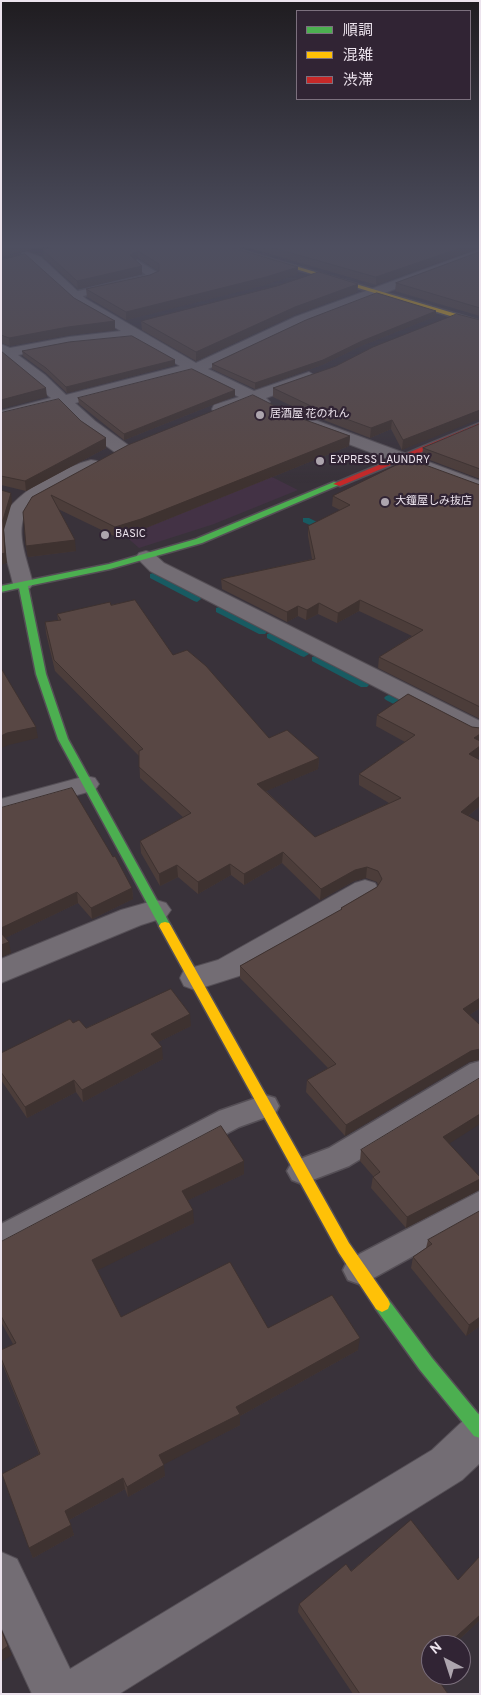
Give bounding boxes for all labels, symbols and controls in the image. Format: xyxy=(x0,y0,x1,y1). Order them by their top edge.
legend xyxy=(296,10,471,100)
text: 順調 xyxy=(343,22,373,41)
text: 混雑 xyxy=(343,47,373,66)
text: 渋滞 xyxy=(343,72,373,91)
place label: 居酒屋 花のれん xyxy=(270,408,350,422)
marker: 居酒屋 花のれん xyxy=(254,409,266,421)
place label: EXPRESS LAUNDRY xyxy=(330,454,430,468)
marker: EXPRESS LAUNDRY xyxy=(314,455,326,467)
place label: 大鐘屋しみ抜店 xyxy=(395,495,472,509)
marker: 大鐘屋しみ抜店 xyxy=(379,496,391,508)
place label: BASIC xyxy=(115,528,146,542)
marker: BASIC xyxy=(99,529,111,541)
north arrow xyxy=(421,1635,471,1685)
text: N xyxy=(427,1639,446,1659)

